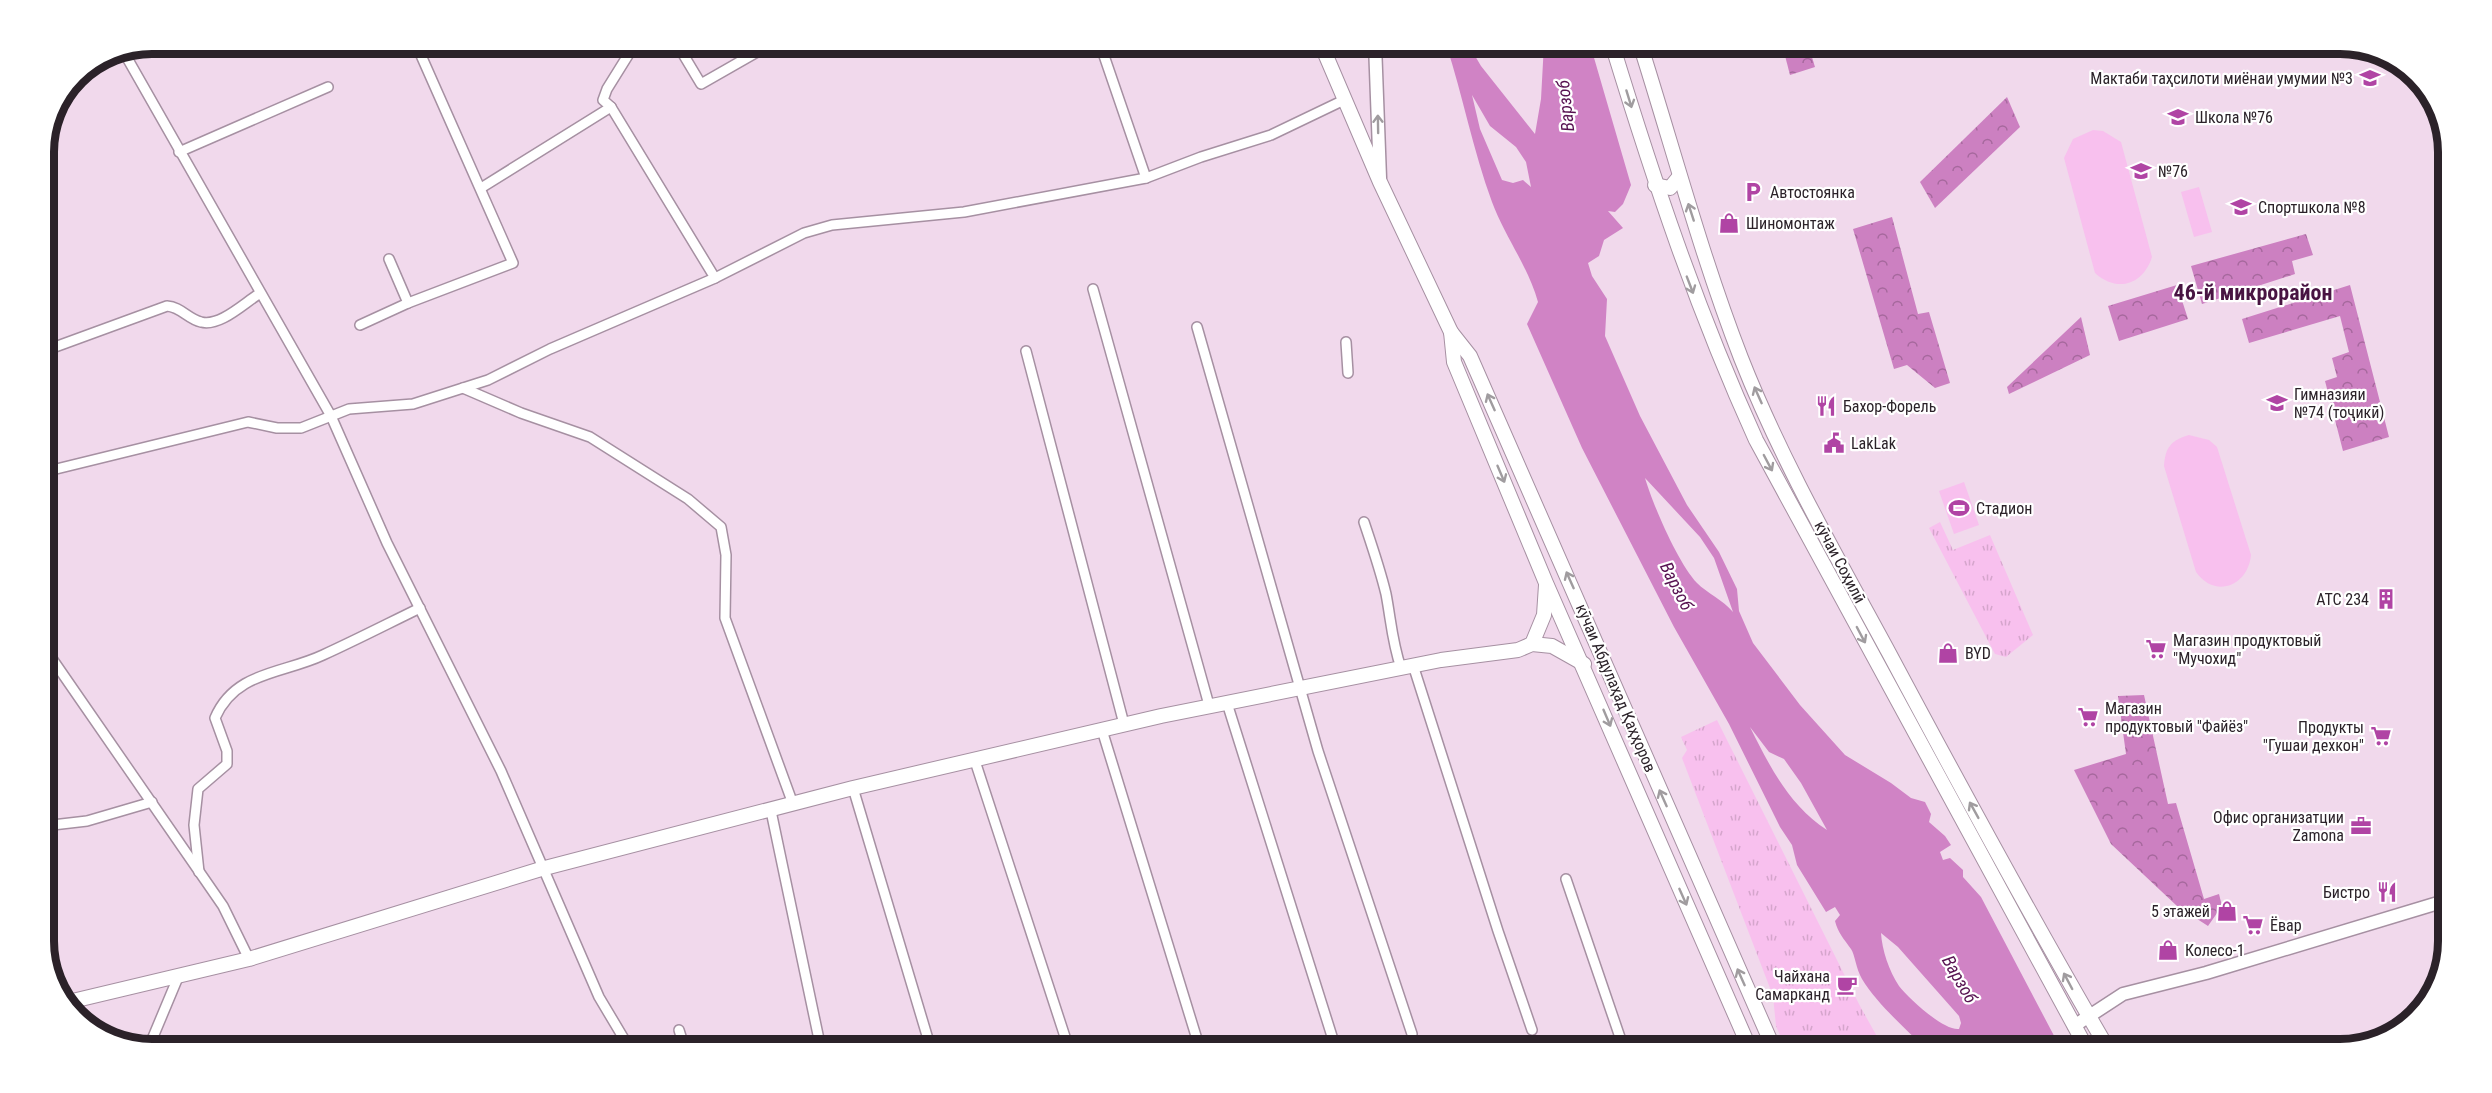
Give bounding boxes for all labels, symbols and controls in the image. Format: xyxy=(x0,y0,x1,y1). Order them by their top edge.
school or university icon: Мактаби таҳсилоти миёнаи умумии №3 xyxy=(2358,66,2382,90)
place label: Мактаби таҳсилоти миёнаи умумии №3 xyxy=(2090,69,2353,88)
water label: Варзоб xyxy=(1552,79,1578,133)
one-way arrow xyxy=(1624,89,1635,108)
school or university icon: Школа №76 xyxy=(2166,105,2190,129)
place label: Школа №76 xyxy=(2195,108,2273,127)
one-way arrow xyxy=(1372,114,1384,134)
school or university icon: №76 xyxy=(2129,159,2153,183)
place label: №76 xyxy=(2158,162,2188,181)
parking icon: Автостоянка xyxy=(1741,180,1765,204)
place label: Автостоянка xyxy=(1770,183,1855,202)
school or university icon: Спортшкола №8 xyxy=(2229,195,2253,219)
place label: Спортшкола №8 xyxy=(2258,198,2366,217)
one-way arrow xyxy=(1685,203,1696,222)
shop icon: Шиномонтаж xyxy=(1717,211,1741,235)
place label: Шиномонтаж xyxy=(1746,214,1835,233)
one-way arrow xyxy=(1685,275,1696,293)
district label: 46-й микрорайон xyxy=(2174,280,2332,305)
place label: Гимназияи №74 (тоҷикӣ) xyxy=(2294,385,2384,422)
one-way arrow xyxy=(1751,387,1763,405)
school or university icon: Гимназияи №74 (тоҷикӣ) xyxy=(2265,391,2289,415)
one-way arrow xyxy=(1485,393,1496,412)
restaurant icon: Бахор-Форель xyxy=(1814,394,1838,418)
place label: Бахор-Форель xyxy=(1843,397,1936,416)
public building icon: LakLak xyxy=(1822,431,1846,455)
place label: LakLak xyxy=(1851,434,1897,453)
one-way arrow xyxy=(1762,454,1774,471)
one-way arrow xyxy=(1496,464,1507,482)
sports icon: Стадион xyxy=(1947,496,1971,520)
place label: Стадион xyxy=(1976,499,2032,518)
street label: кӯчаи Соҳилӣ xyxy=(1810,518,1870,606)
water label: Варзоб xyxy=(1656,558,1698,614)
one-way arrow xyxy=(1563,572,1575,590)
building icon: АТС 234 xyxy=(2374,587,2398,611)
place label: АТС 234 xyxy=(2316,590,2369,609)
street label: кӯчаи Абдулаҳад Қаҳҳоров xyxy=(1572,601,1660,775)
one-way arrow xyxy=(1855,626,1867,643)
place label: Магазин продуктовый "Мучохид" xyxy=(2173,631,2322,668)
supermarket icon: Магазин продуктовый "Мучохид" xyxy=(2144,637,2168,661)
shop icon: BYD xyxy=(1936,641,1960,665)
place label: BYD xyxy=(1965,644,1991,663)
place label: Магазин продуктовый "Файёз" xyxy=(2105,699,2248,736)
supermarket icon: Магазин продуктовый "Файёз" xyxy=(2076,705,2100,729)
one-way arrow xyxy=(1602,708,1613,727)
place label: Продукты "Гушаи дехкон" xyxy=(2263,718,2364,755)
supermarket icon: Продукты "Гушаи дехкон" xyxy=(2369,724,2393,748)
one-way arrow xyxy=(1657,790,1668,808)
one-way arrow xyxy=(1968,802,1979,820)
place label: Офис организатции Zamona xyxy=(2213,808,2344,845)
office icon: Офис организатции Zamona xyxy=(2349,814,2373,838)
restaurant icon: Бистро xyxy=(2375,880,2399,904)
place label: Бистро xyxy=(2323,883,2370,902)
one-way arrow xyxy=(1678,888,1689,906)
shop icon: 5 этажей xyxy=(2215,899,2239,923)
place label: 5 этажей xyxy=(2151,902,2210,921)
supermarket icon: Ёвар xyxy=(2241,913,2265,937)
place label: Ёвар xyxy=(2270,916,2302,935)
shop icon: Колесо-1 xyxy=(2156,938,2180,962)
place label: Колесо-1 xyxy=(2185,941,2245,960)
water label: Варзоб xyxy=(1938,951,1982,1007)
place label: Чайхана Самарканд xyxy=(1755,967,1830,1004)
one-way arrow xyxy=(1735,968,1747,986)
cafe icon: Чайхана Самарканд xyxy=(1835,973,1859,997)
one-way arrow xyxy=(2062,973,2073,991)

